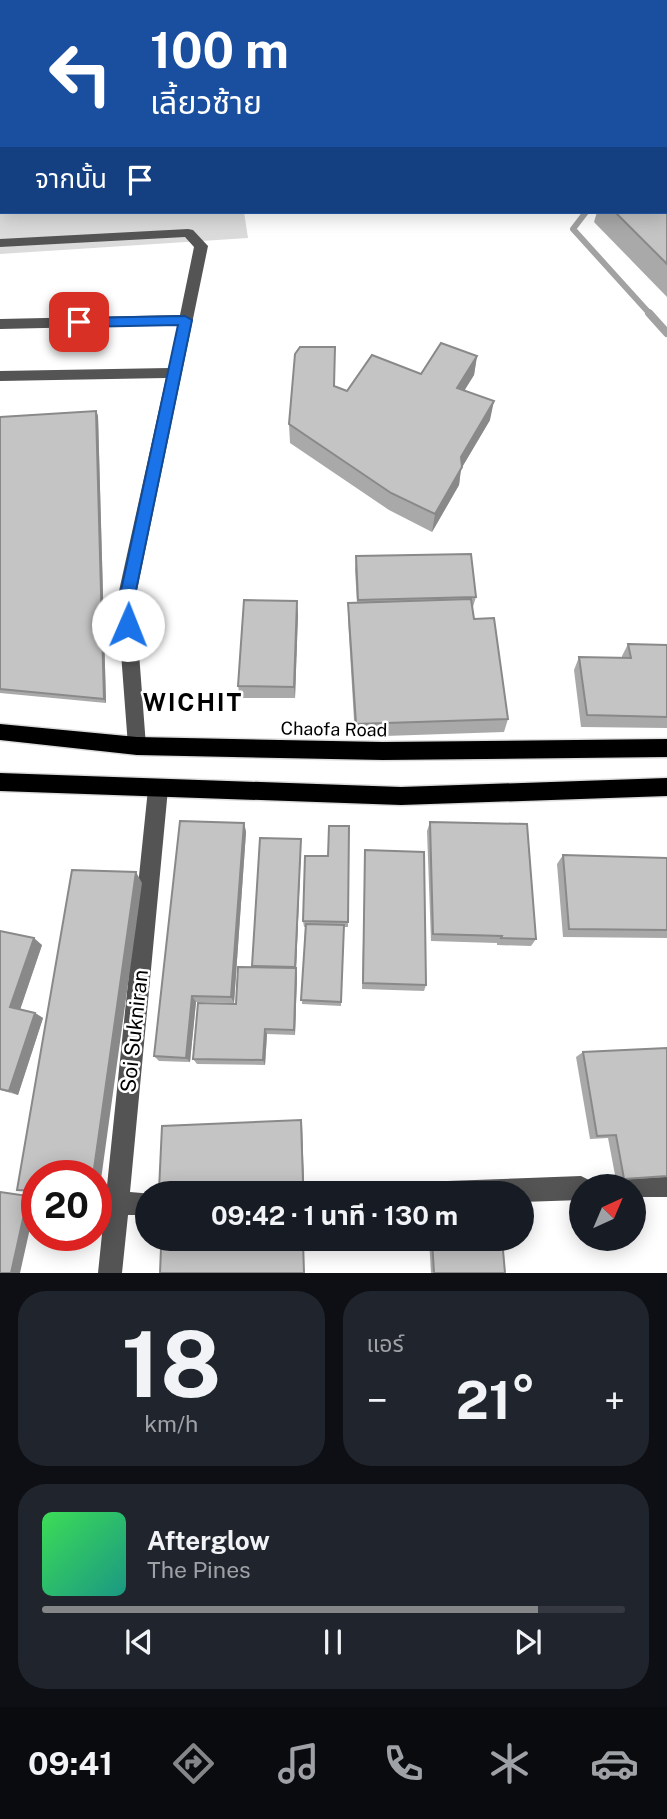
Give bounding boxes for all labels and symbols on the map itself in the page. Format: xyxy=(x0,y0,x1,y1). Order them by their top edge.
pin xyxy=(49,292,109,352)
position arrow xyxy=(91,588,165,662)
district label: WICHIT xyxy=(143,688,243,716)
street label: Chaofa Road xyxy=(280,718,388,740)
street label: Soi Sukniran xyxy=(115,968,153,1094)
speed limit sign: 20 xyxy=(21,1160,112,1251)
north arrow xyxy=(569,1174,646,1251)

